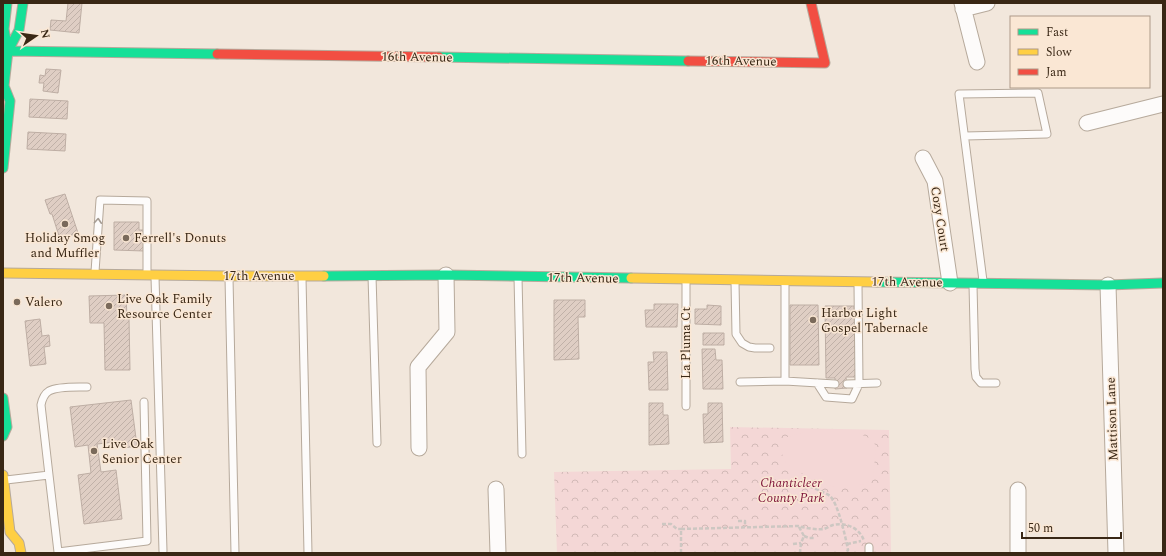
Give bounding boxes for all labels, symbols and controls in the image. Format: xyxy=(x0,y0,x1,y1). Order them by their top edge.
north arrow xyxy=(16,16,56,56)
legend xyxy=(1010,16,1150,88)
text: Fast xyxy=(1046,23,1068,42)
text: N xyxy=(36,28,55,40)
text: Slow xyxy=(1046,43,1072,62)
street label: 16th Avenue xyxy=(381,46,453,68)
street label: 16th Avenue xyxy=(705,50,777,72)
text: Jam xyxy=(1046,63,1067,82)
street label: Cozy Court xyxy=(925,185,955,253)
one-way arrow xyxy=(94,218,103,224)
marker: Holiday Smog and Muffler xyxy=(60,219,70,229)
place label: Holiday Smog and Muffler xyxy=(25,228,105,263)
place label: Ferrell's Donuts xyxy=(134,228,226,248)
marker: Ferrell's Donuts xyxy=(121,233,131,243)
street label: 17th Avenue xyxy=(223,266,295,286)
street label: 17th Avenue xyxy=(547,267,619,289)
street label: 17th Avenue xyxy=(871,271,943,293)
place label: Live Oak Family Resource Center xyxy=(117,289,212,324)
place label: Valero xyxy=(25,292,63,312)
marker: Valero xyxy=(12,297,22,307)
marker: Live Oak Family Resource Center xyxy=(104,301,114,311)
place label: Harbor Light Gospel Tabernacle xyxy=(821,303,928,338)
street label: La Pluma Ct xyxy=(676,307,696,379)
marker: Harbor Light Gospel Tabernacle xyxy=(808,315,818,325)
street label: Mattison Lane xyxy=(1101,377,1123,461)
place label: Live Oak Senior Center xyxy=(102,434,182,469)
marker: Live Oak Senior Center xyxy=(89,446,99,456)
park label: Chanticleer County Park xyxy=(758,473,824,508)
scale bar xyxy=(1022,514,1121,540)
text: 50 m xyxy=(1028,519,1053,538)

